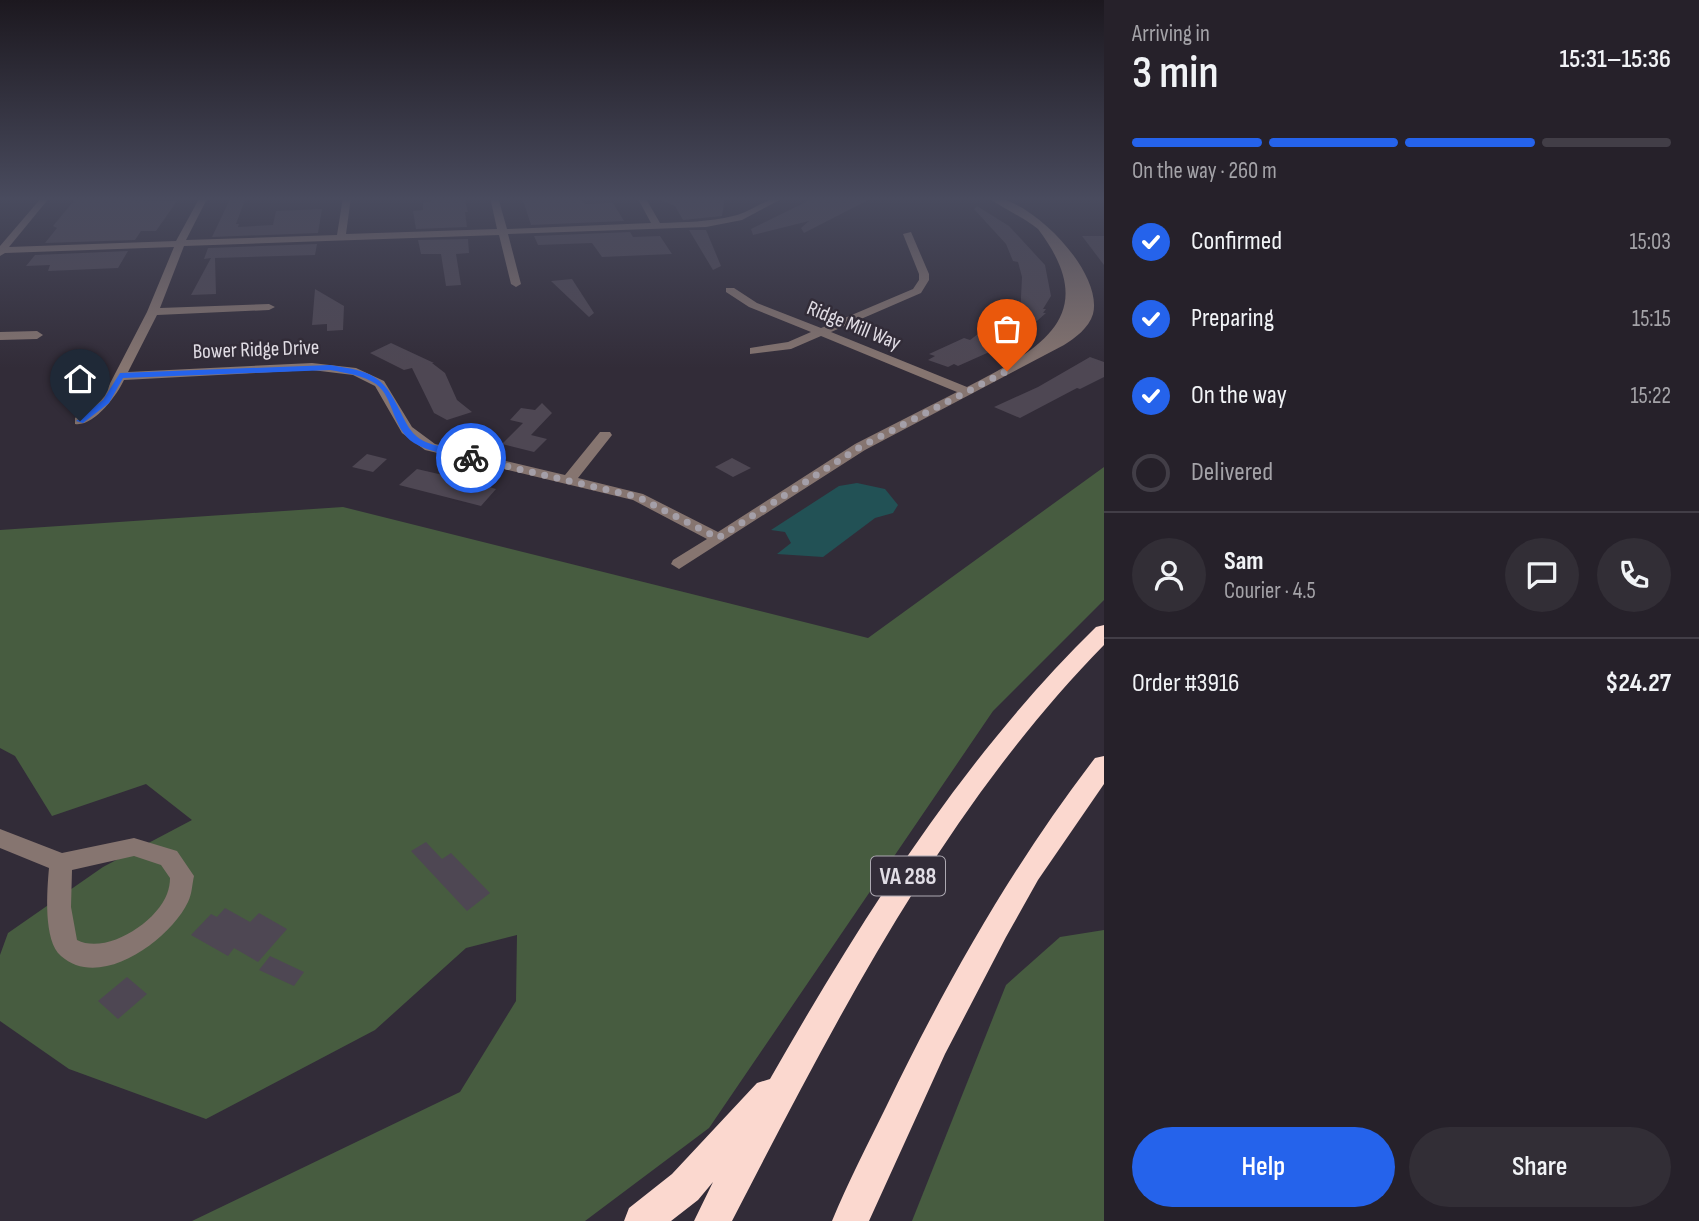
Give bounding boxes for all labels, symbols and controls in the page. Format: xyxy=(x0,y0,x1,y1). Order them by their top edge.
text: Arriving in xyxy=(1132,20,1210,48)
text: 15:31–15:36 xyxy=(1560,44,1671,75)
text: 3 min xyxy=(1132,46,1219,101)
text: On the way · 260 m xyxy=(1132,157,1277,185)
icon: check xyxy=(1132,223,1170,261)
text: Confirmed xyxy=(1191,226,1282,257)
text: 15:03 xyxy=(1630,228,1671,256)
street label: Ridge Mill Way xyxy=(803,295,904,356)
pin xyxy=(977,299,1037,371)
icon: check xyxy=(1132,300,1170,338)
text: Preparing xyxy=(1191,303,1274,334)
text: 15:15 xyxy=(1632,305,1671,333)
icon: bag xyxy=(988,310,1026,348)
street label: Bower Ridge Drive xyxy=(192,335,320,364)
pin xyxy=(50,349,110,421)
icon: home xyxy=(61,360,99,398)
icon: check xyxy=(1132,377,1170,415)
text: On the way xyxy=(1191,380,1287,411)
text: 15:22 xyxy=(1630,382,1671,410)
courier xyxy=(436,423,506,493)
icon: bike xyxy=(452,439,490,477)
text: Delivered xyxy=(1191,457,1273,488)
button: person xyxy=(1132,538,1206,612)
button: chat xyxy=(1505,538,1579,612)
button: phone xyxy=(1597,538,1671,612)
text: Sam xyxy=(1224,546,1264,577)
text: Courier · 4.5 xyxy=(1224,577,1316,605)
text: Order #3916 xyxy=(1132,668,1239,699)
text: $24.27 xyxy=(1605,668,1671,699)
road number: VA 288 xyxy=(871,856,945,896)
button: Help xyxy=(1132,1127,1395,1207)
button: Share xyxy=(1409,1127,1671,1207)

